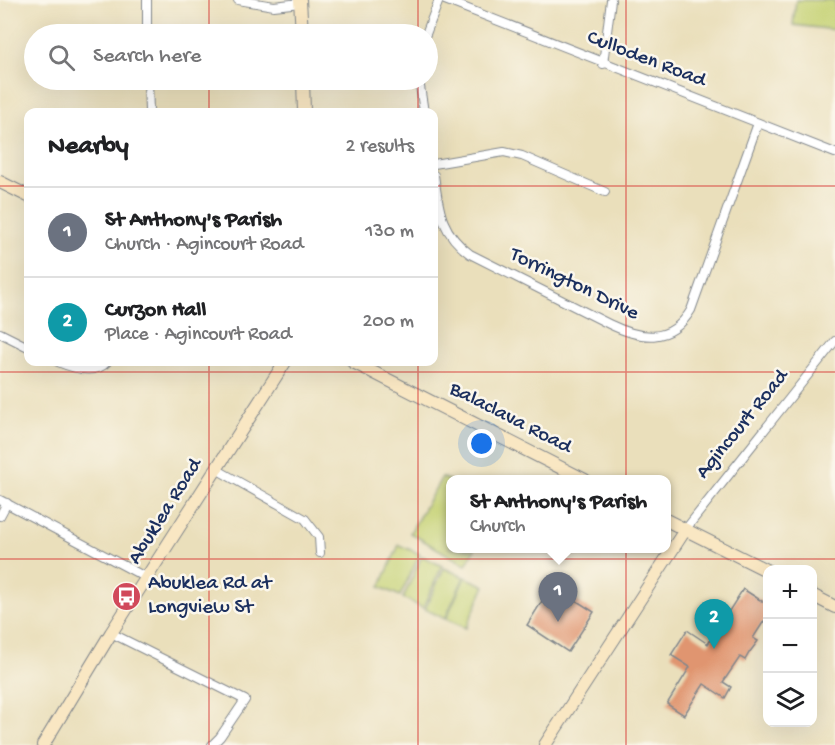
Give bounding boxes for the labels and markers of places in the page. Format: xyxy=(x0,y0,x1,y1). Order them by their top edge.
place label: Abuklea Rd at Longview St xyxy=(148,572,274,621)
pin: 1 xyxy=(538,572,578,622)
bus stop icon: Abuklea Rd at Longview St xyxy=(111,580,143,612)
pin: 2 xyxy=(694,600,734,649)

